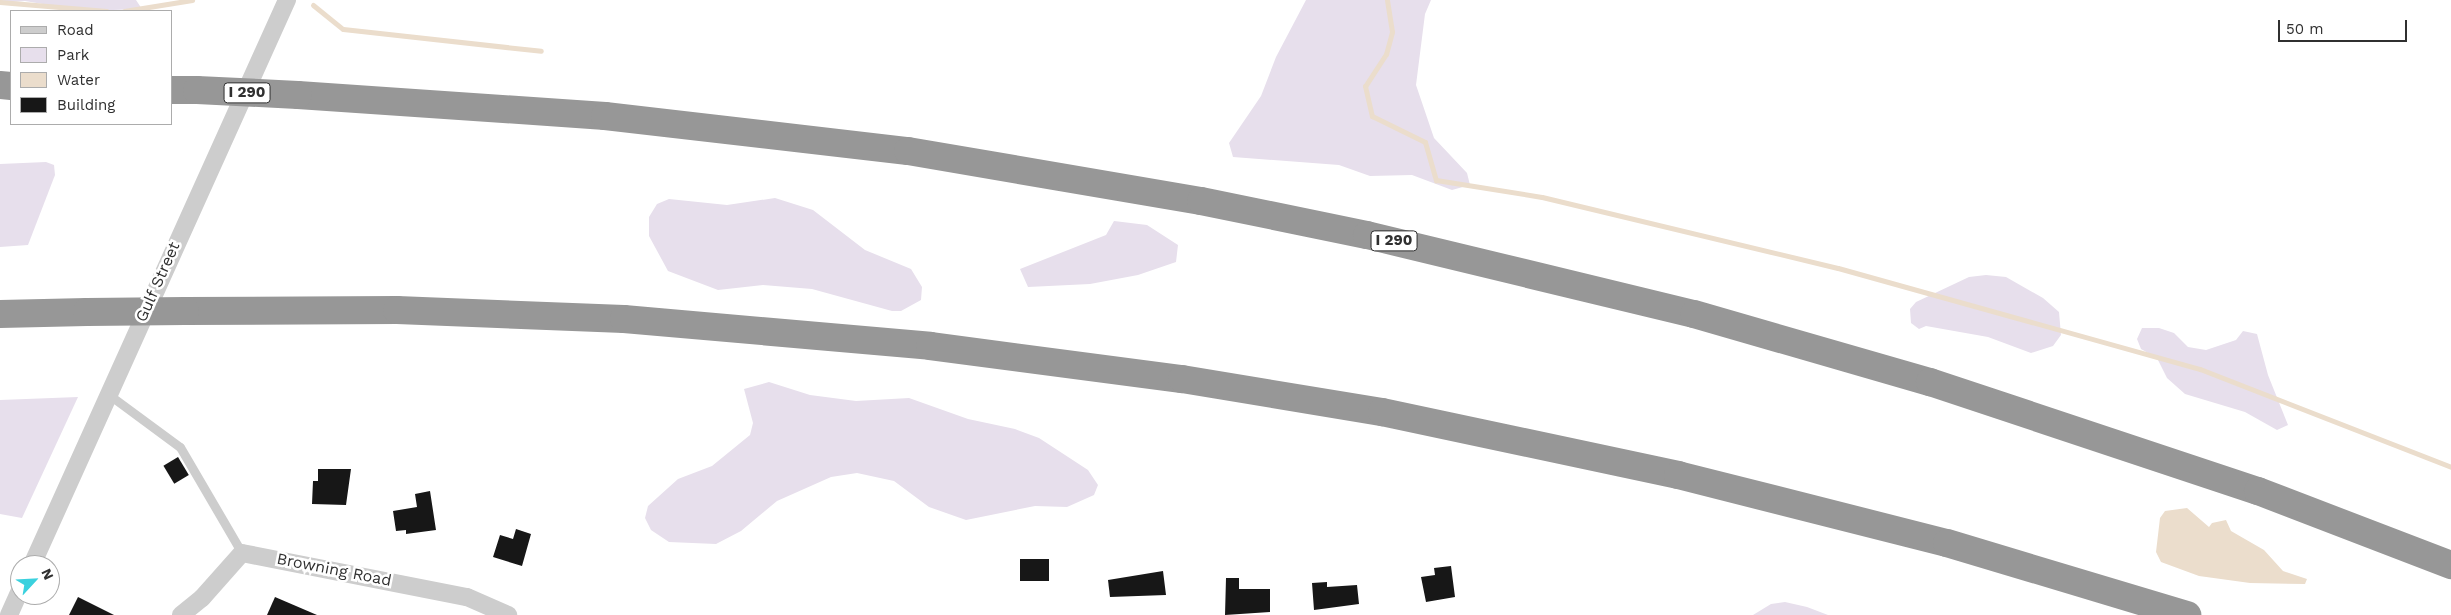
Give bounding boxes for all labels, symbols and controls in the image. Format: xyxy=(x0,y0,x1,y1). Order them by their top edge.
legend xyxy=(10,10,172,125)
scale bar xyxy=(2281,10,2410,42)
text: 50 m xyxy=(2286,20,2323,38)
text: Road xyxy=(57,21,94,39)
text: Park xyxy=(57,46,89,64)
text: Water xyxy=(57,71,100,89)
road number: I 290 xyxy=(223,80,271,106)
text: Building xyxy=(57,96,115,114)
road number: I 290 xyxy=(1370,228,1418,254)
street label: Gulf Street xyxy=(132,239,184,325)
street label: Browning Road xyxy=(275,549,393,591)
north arrow xyxy=(10,555,60,605)
text: N xyxy=(38,566,57,582)

